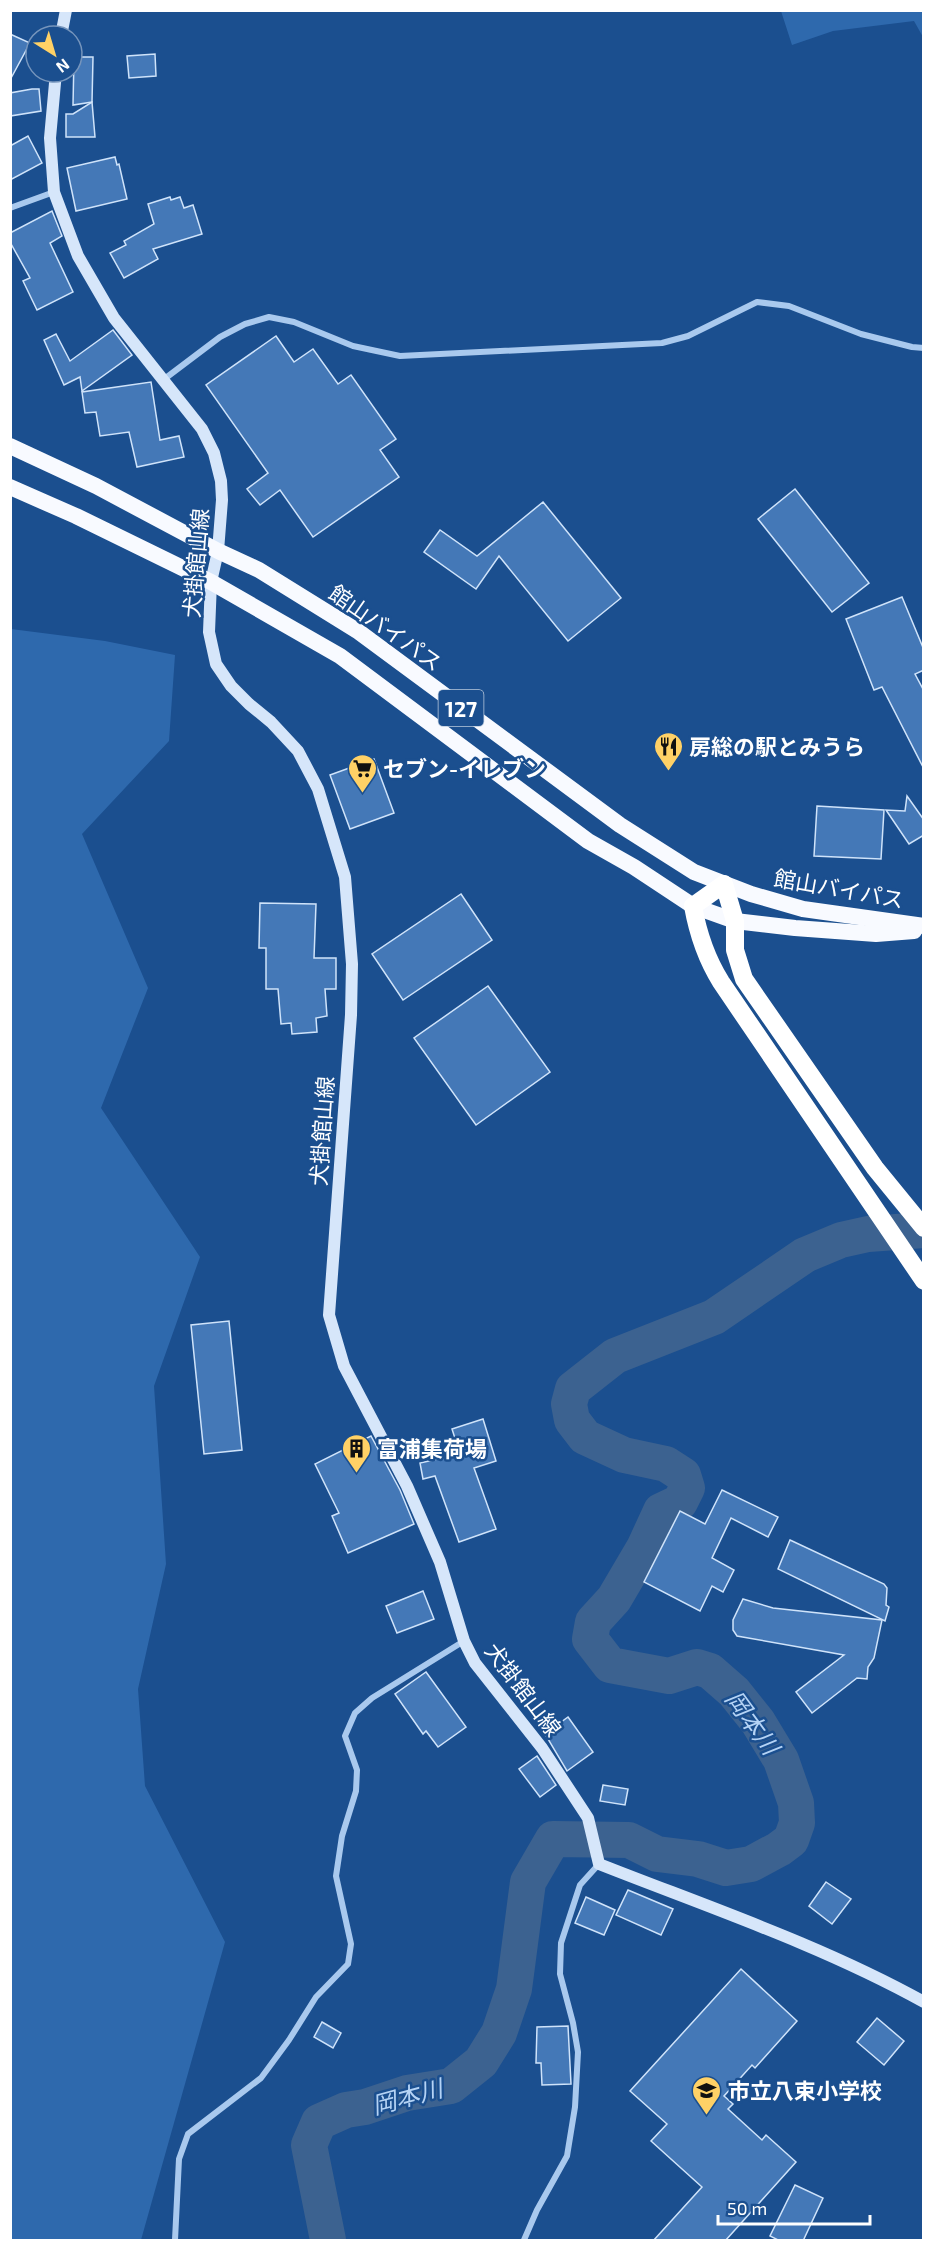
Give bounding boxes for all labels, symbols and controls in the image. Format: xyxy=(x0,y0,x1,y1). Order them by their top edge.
north arrow xyxy=(24,24,84,84)
text: N xyxy=(53,55,74,77)
street label: 犬掛館山線 xyxy=(177,507,213,619)
street label: 館山バイパス xyxy=(325,579,447,675)
road number: 127 xyxy=(438,690,484,726)
restaurant icon: 房総の駅とみうら xyxy=(652,730,684,772)
place label: 房総の駅とみうら xyxy=(689,733,865,759)
supermarket icon: セブン-イレブン xyxy=(346,752,378,794)
place label: セブン-イレブン xyxy=(383,755,546,781)
street label: 館山バイパス xyxy=(772,864,906,912)
street label: 犬掛館山線 xyxy=(304,1075,338,1187)
building icon: 富浦集荷場 xyxy=(340,1432,372,1474)
place label: 富浦集荷場 xyxy=(377,1435,487,1461)
street label: 犬掛館山線 xyxy=(481,1637,567,1741)
water label: 岡本川 xyxy=(720,1684,788,1762)
water label: 岡本川 xyxy=(368,2072,448,2119)
school or university icon: 市立八束小学校 xyxy=(691,2074,723,2116)
place label: 市立八束小学校 xyxy=(728,2077,882,2103)
scale bar xyxy=(718,2188,870,2226)
text: 50 m xyxy=(727,2197,767,2219)

